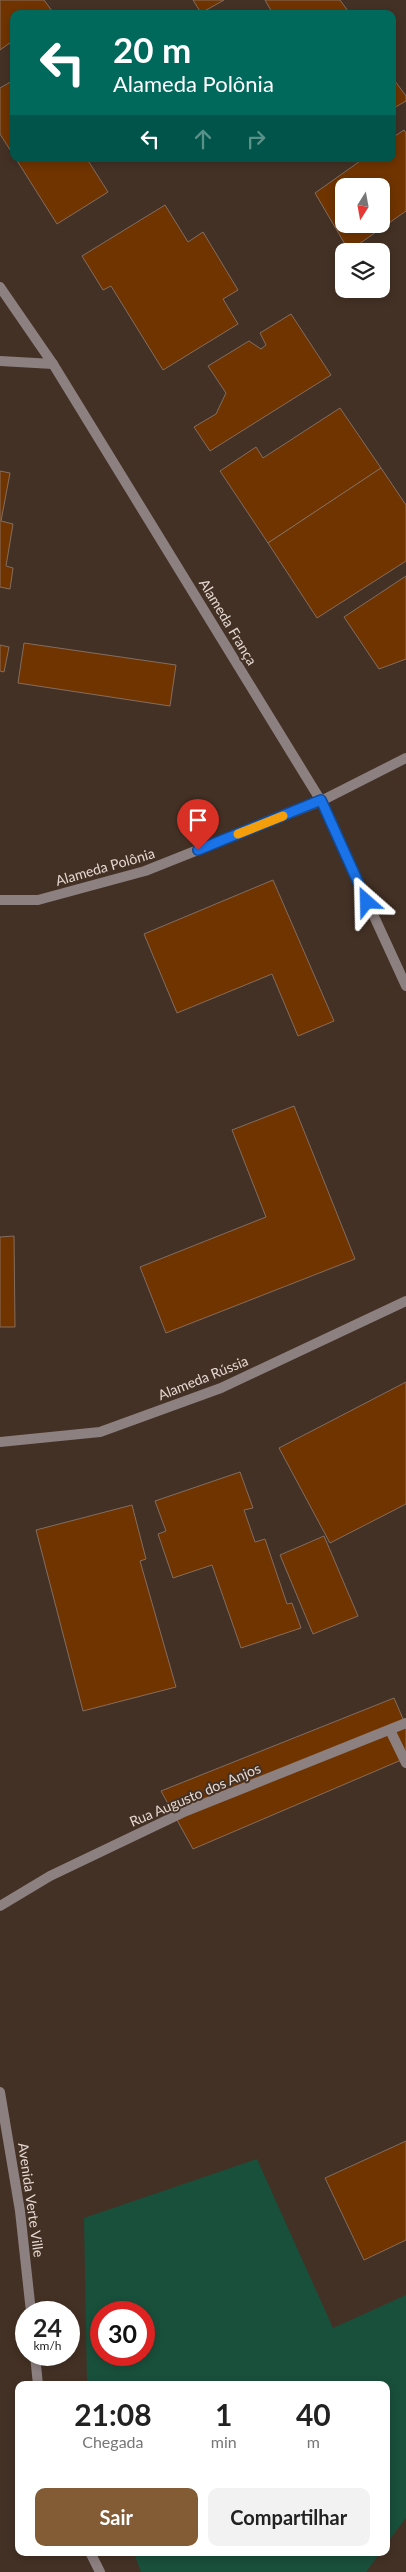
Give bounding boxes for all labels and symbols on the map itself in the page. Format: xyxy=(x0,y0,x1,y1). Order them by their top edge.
north arrow xyxy=(335,178,390,232)
street label: Alameda França xyxy=(196,575,261,668)
pin xyxy=(177,799,219,850)
street label: Alameda Polônia xyxy=(53,844,156,889)
position arrow xyxy=(340,875,392,927)
street label: Alameda Rússia xyxy=(155,1352,250,1403)
street label: Rua Augusto dos Anjos xyxy=(127,1759,263,1830)
street label: Avenida Verte Ville xyxy=(15,2142,48,2258)
speed limit sign: 30 xyxy=(90,2301,155,2366)

